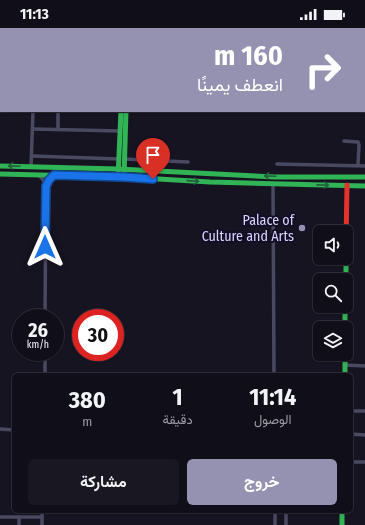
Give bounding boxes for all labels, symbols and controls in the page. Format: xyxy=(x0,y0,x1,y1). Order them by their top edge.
text: 11:13 xyxy=(20,5,49,23)
text: 160 m xyxy=(214,39,283,72)
icon: right xyxy=(297,44,349,96)
text: انعطف يمينًا xyxy=(197,74,283,96)
pin xyxy=(136,138,170,179)
icon: arrive xyxy=(142,144,164,166)
one-way arrow xyxy=(8,162,21,170)
one-way arrow xyxy=(264,173,277,180)
one-way arrow xyxy=(186,177,199,185)
one-way arrow xyxy=(316,181,329,189)
place label: Palace of Culture and Arts xyxy=(202,212,296,245)
marker: Palace of Culture and Arts xyxy=(297,223,307,233)
map controls xyxy=(313,225,353,361)
button: sound xyxy=(313,225,353,265)
position arrow xyxy=(24,226,66,268)
button: search xyxy=(313,273,353,313)
speed limit sign: 30 xyxy=(72,309,124,361)
text: 26 xyxy=(28,318,48,342)
button: layers xyxy=(313,321,353,361)
text: km/h xyxy=(27,339,49,351)
text: 1 xyxy=(172,383,183,411)
text: 11:14 xyxy=(249,383,296,411)
text: 380 xyxy=(69,386,106,414)
text: دقيقة xyxy=(163,412,193,427)
text: الوصول xyxy=(254,412,292,427)
text: m xyxy=(82,414,92,429)
button: مشاركة xyxy=(28,459,179,505)
button: خروج xyxy=(187,459,337,505)

